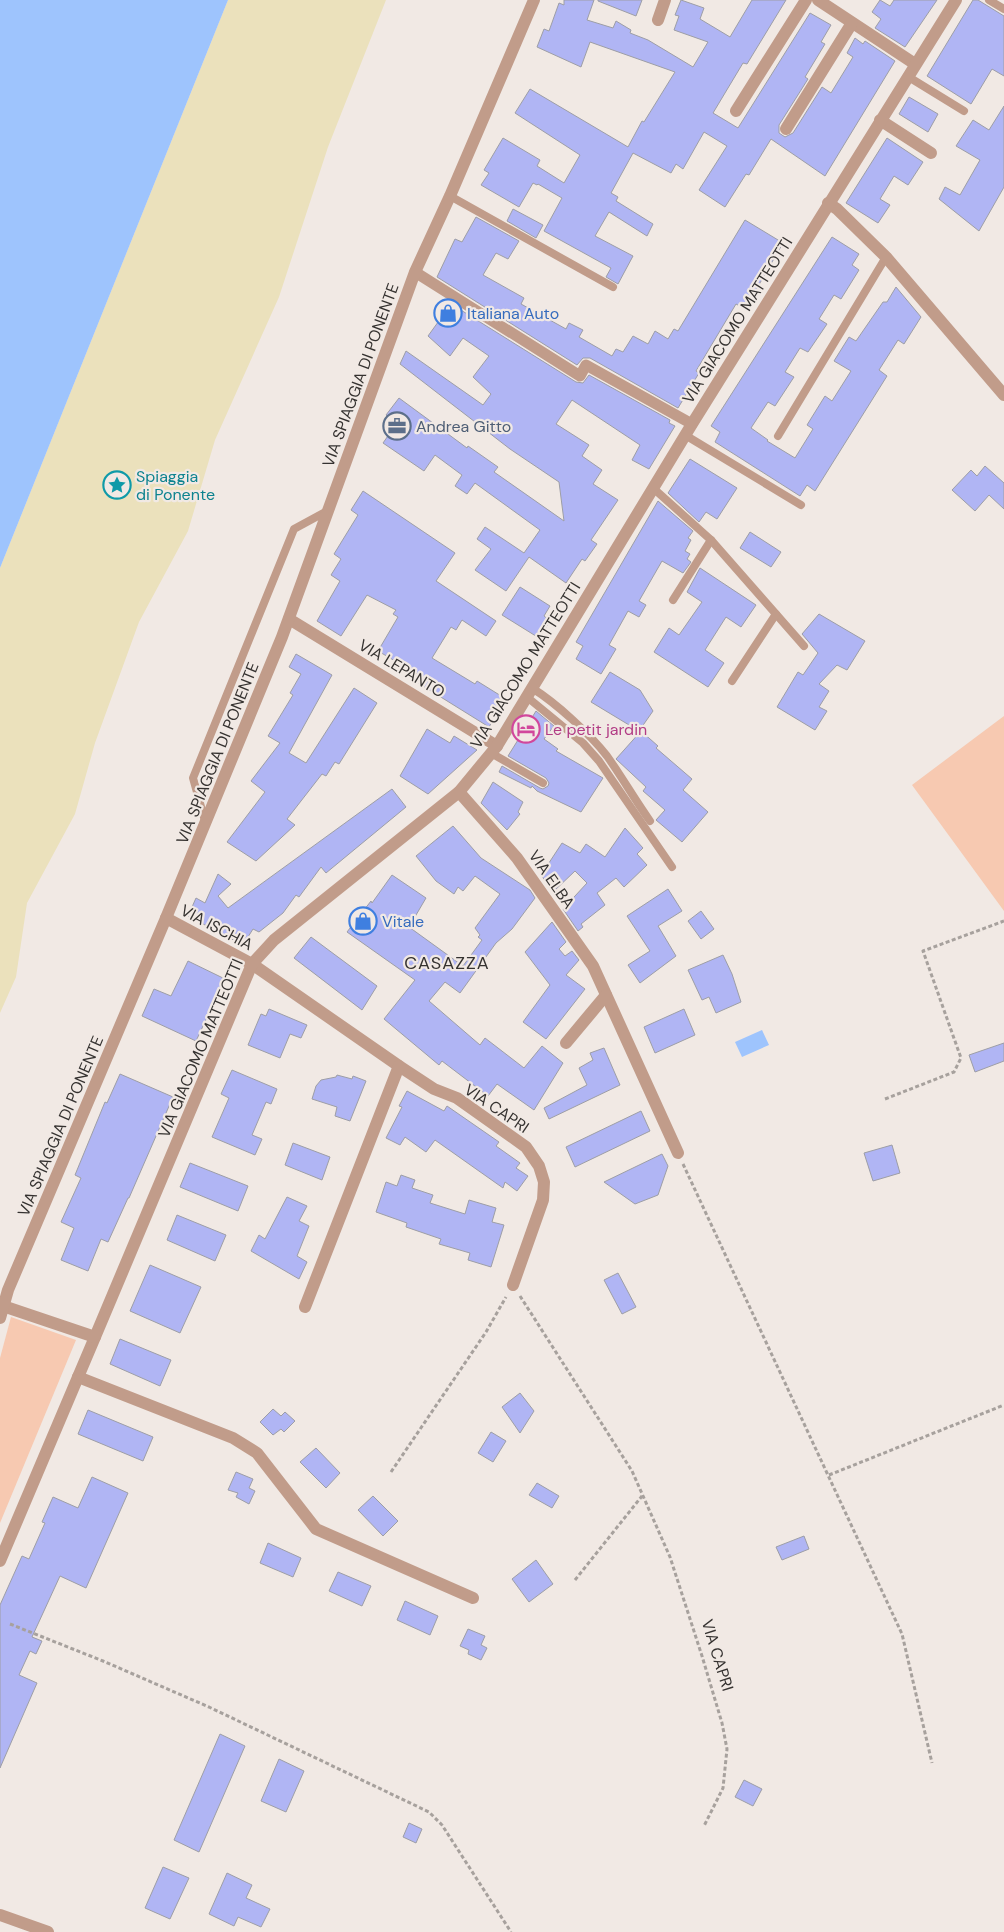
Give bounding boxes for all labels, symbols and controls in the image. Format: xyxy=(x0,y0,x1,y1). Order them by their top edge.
street label: VIA GIACOMO MATTEOTTI xyxy=(678,233,797,407)
street label: VIA SPIAGGIA DI PONENTE xyxy=(317,280,404,470)
shop icon: Italiana Auto xyxy=(433,298,463,328)
place label: Italiana Auto xyxy=(467,303,559,324)
office icon: Andrea Gitto xyxy=(382,411,412,441)
place label: Andrea Gitto xyxy=(416,416,511,437)
place label: Spiaggia di Ponente xyxy=(136,466,215,505)
place icon: Spiaggia di Ponente xyxy=(102,470,132,500)
street label: VIA GIACOMO MATTEOTTI xyxy=(466,578,585,752)
street label: VIA LEPANTO xyxy=(355,634,449,702)
street label: VIA SPIAGGIA DI PONENTE xyxy=(171,659,264,847)
hotel icon: Le petit jardin xyxy=(511,714,541,744)
place label: Le petit jardin xyxy=(545,719,647,740)
street label: VIA ELBA xyxy=(524,846,580,913)
street label: VIA ISCHIA xyxy=(177,900,257,955)
shop icon: Vitale xyxy=(348,906,378,936)
place label: Vitale xyxy=(382,911,424,932)
district label: CASAZZA xyxy=(404,951,490,975)
street label: VIA GIACOMO MATTEOTTI xyxy=(153,956,248,1141)
street label: VIA SPIAGGIA DI PONENTE xyxy=(13,1033,108,1220)
street label: VIA CAPRI xyxy=(460,1079,533,1138)
street label: VIA CAPRI xyxy=(697,1617,738,1693)

